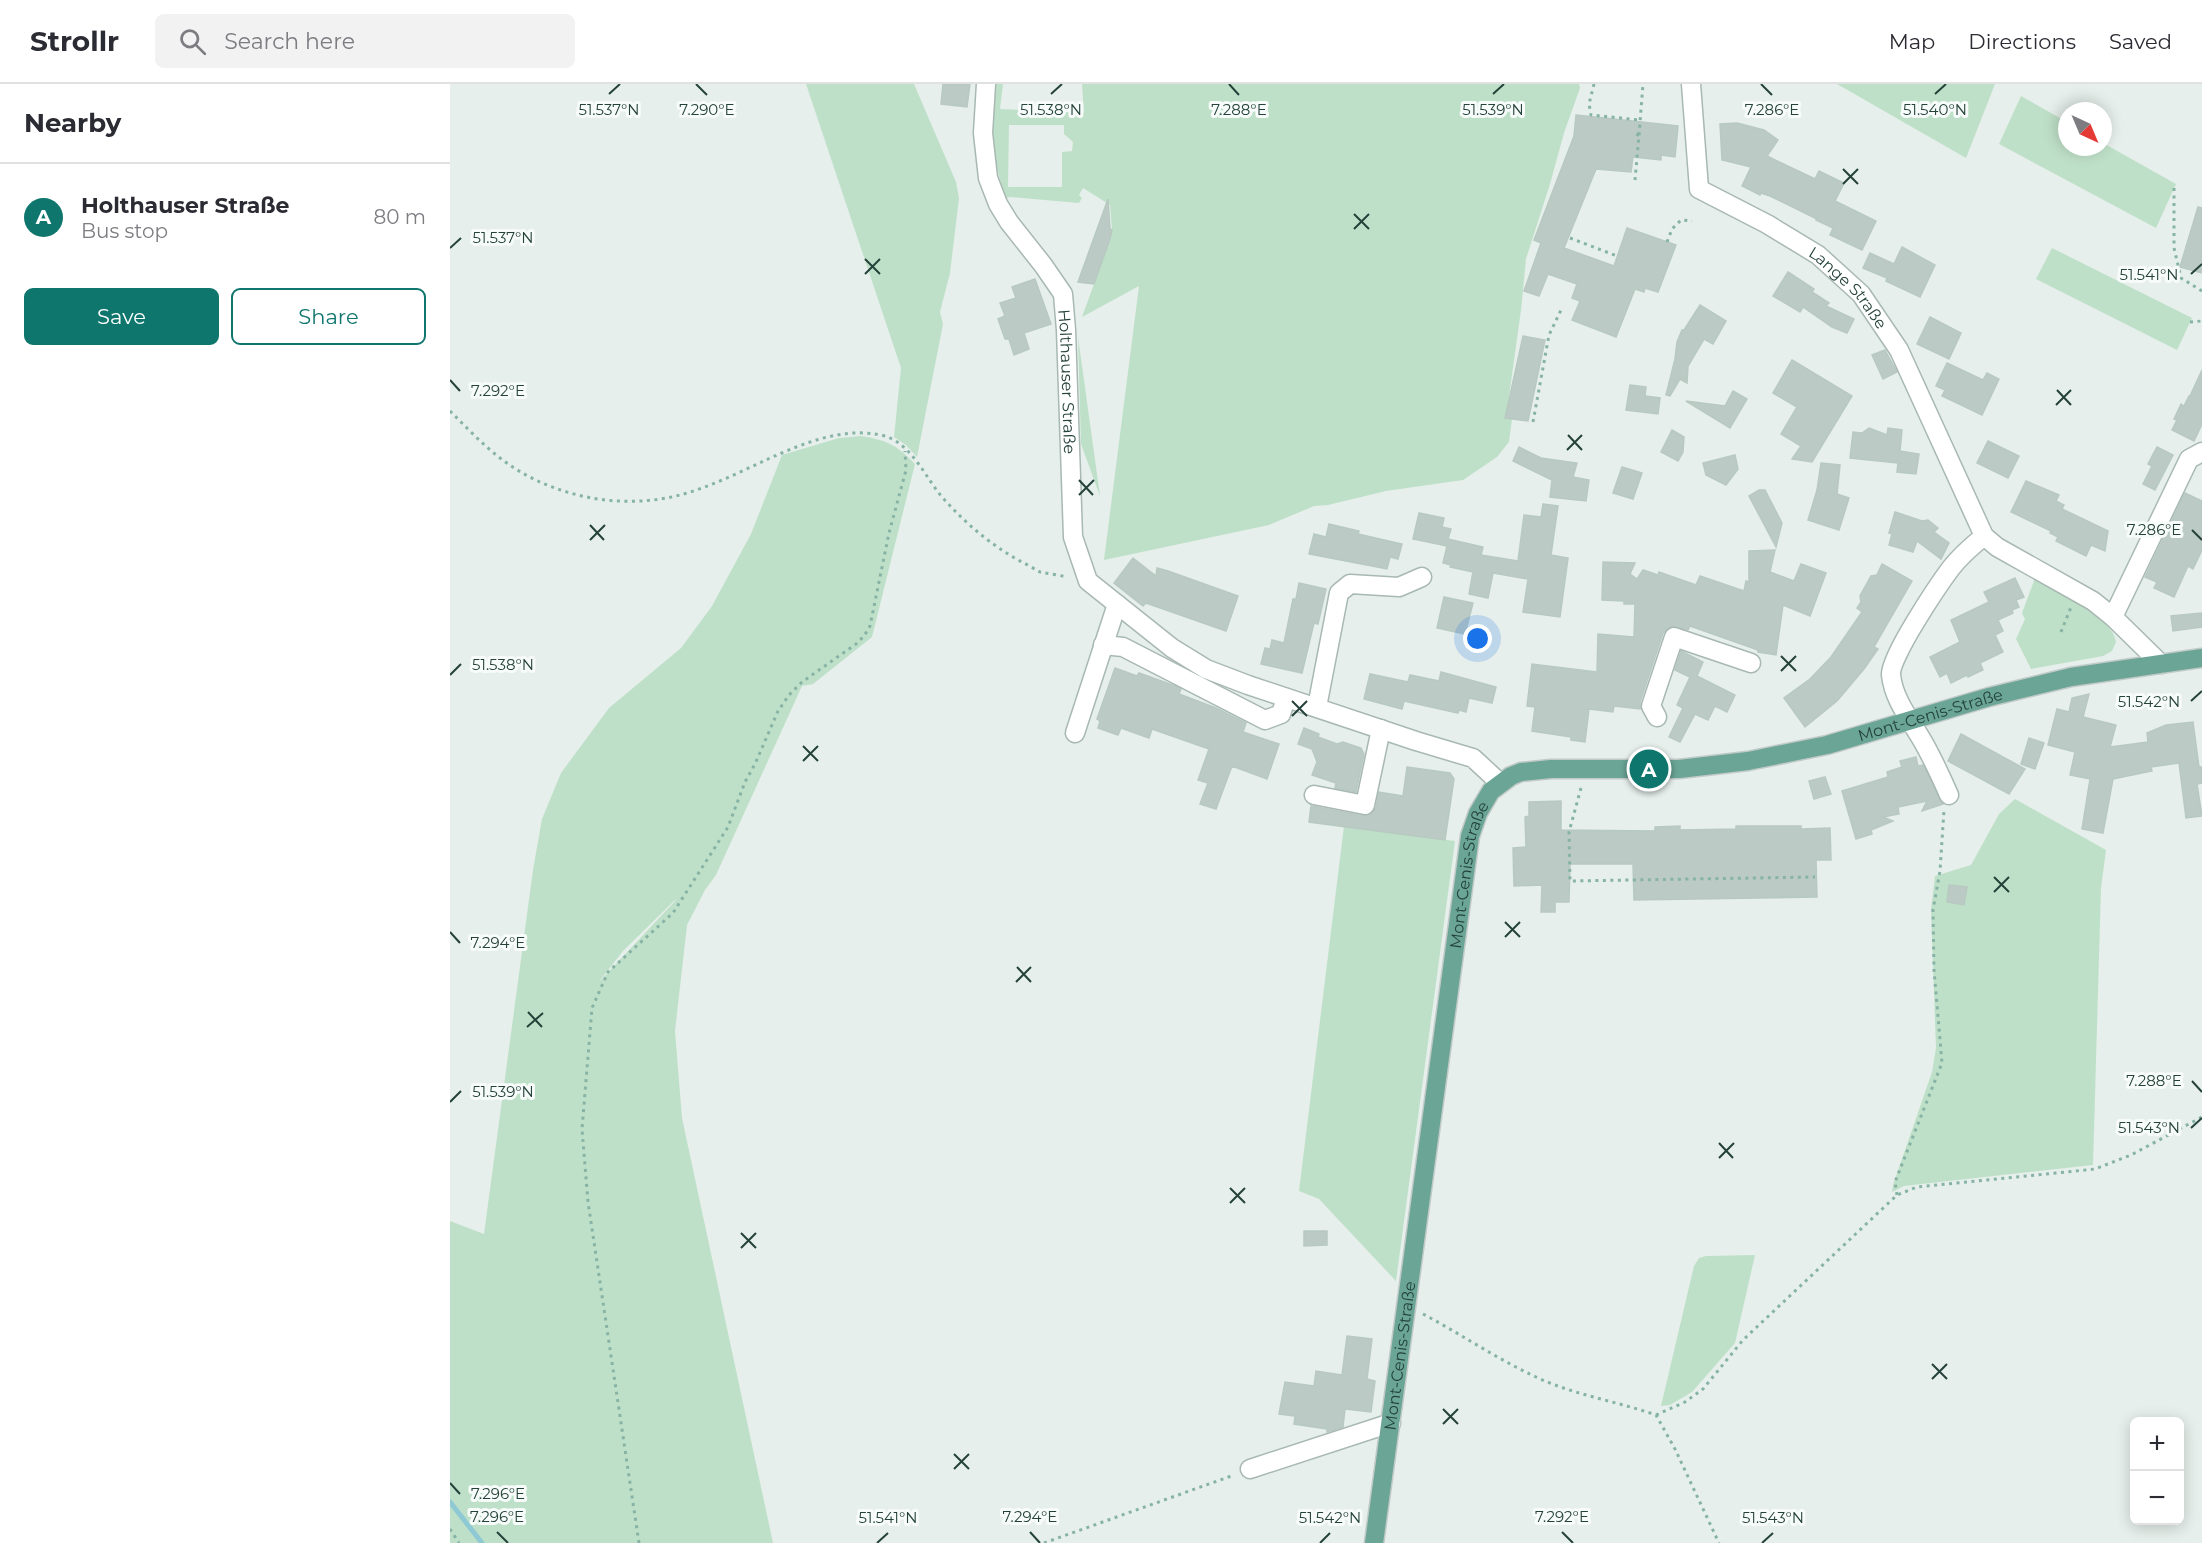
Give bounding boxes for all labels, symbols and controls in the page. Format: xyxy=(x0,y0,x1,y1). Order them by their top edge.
search box xyxy=(155,14,575,68)
text: Strollr xyxy=(30,24,119,58)
icon: search xyxy=(176,25,209,58)
text: Search here xyxy=(224,28,355,55)
text: Map xyxy=(1889,29,1935,54)
text: Directions xyxy=(1968,29,2076,54)
text: Saved xyxy=(2109,29,2172,54)
text: 51.537°N xyxy=(578,100,640,119)
text: 7.290°E xyxy=(679,100,735,119)
text: 51.538°N xyxy=(1020,100,1082,119)
text: 7.288°E xyxy=(1211,100,1267,119)
text: 51.539°N xyxy=(1462,100,1524,119)
text: 7.286°E xyxy=(1745,100,1799,119)
text: 51.540°N xyxy=(1903,100,1967,119)
north arrow xyxy=(2058,102,2112,156)
text: Nearby xyxy=(24,107,121,139)
text: Holthauser Straße xyxy=(81,192,289,219)
text: A xyxy=(36,205,51,229)
text: 80 m xyxy=(374,205,426,229)
text: Bus stop xyxy=(81,219,168,243)
text: 51.537°N xyxy=(472,228,534,247)
street label: Lange Straße xyxy=(1806,242,1891,332)
text: 51.541°N xyxy=(2119,265,2179,284)
button: Save xyxy=(24,288,219,345)
button: Share xyxy=(231,288,426,345)
street label: Holthauser Straße xyxy=(1055,308,1080,454)
text: 7.292°E xyxy=(471,381,525,400)
text: 7.286°E xyxy=(2127,520,2181,539)
your location xyxy=(1463,624,1492,653)
text: 51.538°N xyxy=(472,655,534,674)
street label: Mont-Cenis-Straße xyxy=(1856,685,2005,745)
text: 51.542°N xyxy=(2118,692,2180,711)
pin: A xyxy=(1630,746,1668,792)
street label: Mont-Cenis-Straße xyxy=(1445,798,1492,950)
text: 7.294°E xyxy=(471,933,525,952)
text: 7.288°E xyxy=(2126,1071,2182,1090)
text: 51.539°N xyxy=(472,1082,534,1101)
text: 51.543°N xyxy=(2118,1118,2180,1137)
street label: Mont-Cenis-Straße xyxy=(1380,1280,1419,1431)
map controls xyxy=(2130,1417,2184,1525)
button: + xyxy=(2130,1417,2184,1471)
button: − xyxy=(2130,1471,2184,1525)
text: 7.296°E xyxy=(471,1484,525,1503)
text: 7.296°E xyxy=(470,1507,524,1526)
text: 7.294°E xyxy=(1003,1507,1057,1526)
text: 7.292°E xyxy=(1535,1507,1589,1526)
text: 51.541°N xyxy=(858,1508,918,1527)
text: 51.542°N xyxy=(1299,1508,1361,1527)
text: 51.543°N xyxy=(1742,1508,1804,1527)

